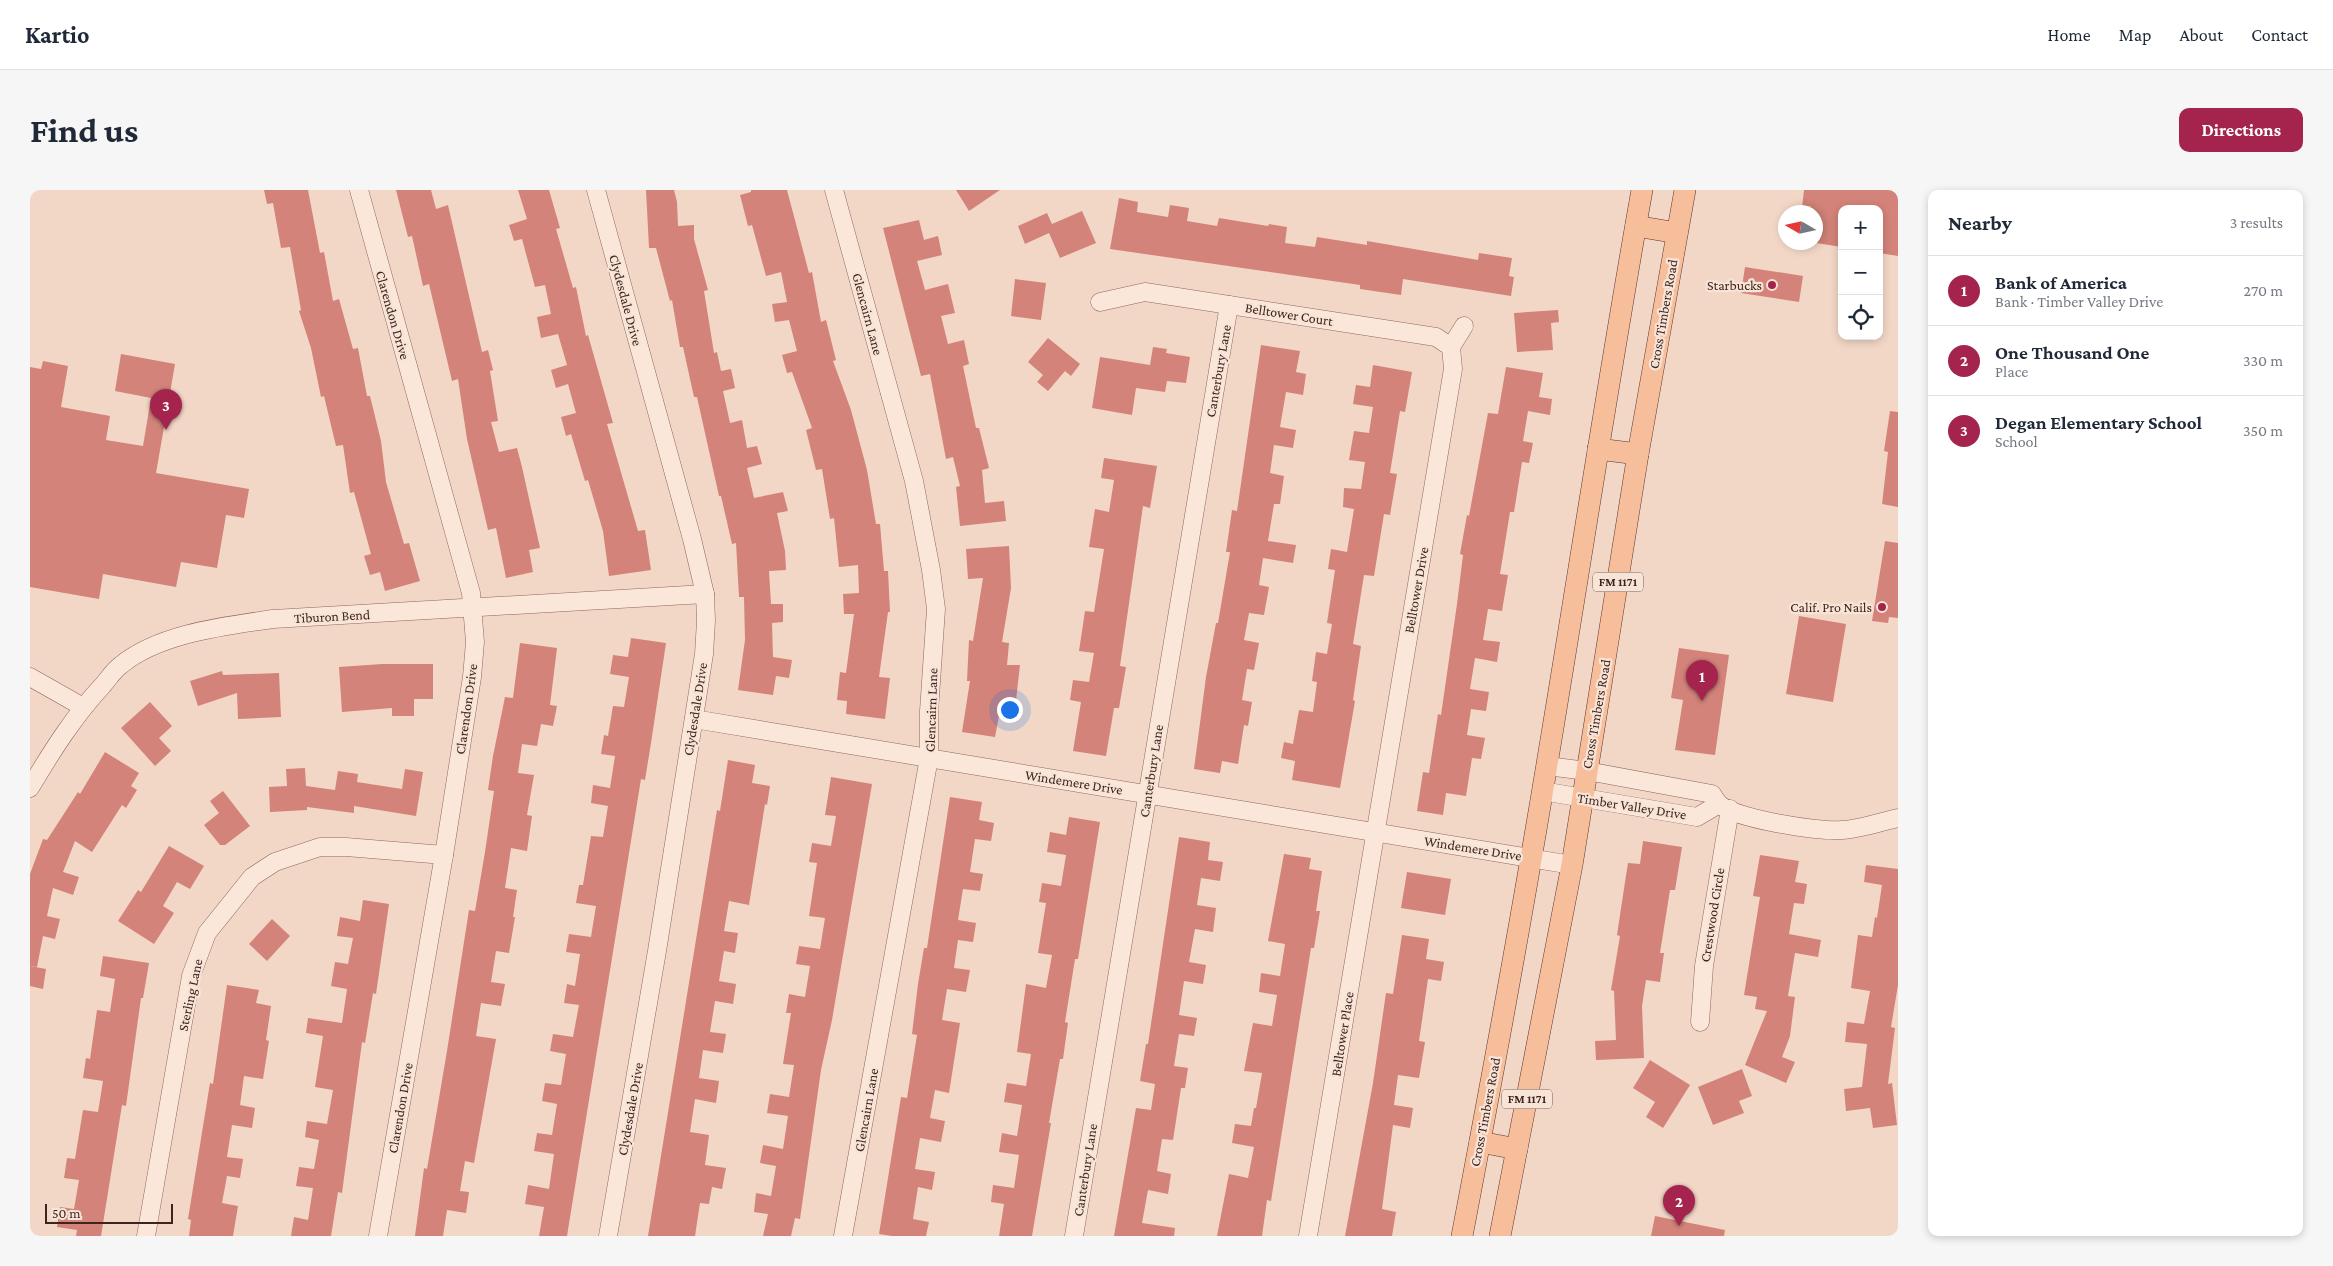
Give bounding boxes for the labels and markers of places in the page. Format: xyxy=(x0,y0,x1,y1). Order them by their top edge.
place label: Starbucks xyxy=(1707,277,1762,293)
marker: Starbucks xyxy=(1766,279,1778,291)
pin: 3 xyxy=(150,389,182,430)
place label: Calif. Pro Nails xyxy=(1790,599,1872,615)
marker: Calif. Pro Nails xyxy=(1876,601,1888,613)
pin: 1 xyxy=(1686,660,1718,701)
pin: 2 xyxy=(1663,1185,1695,1226)

